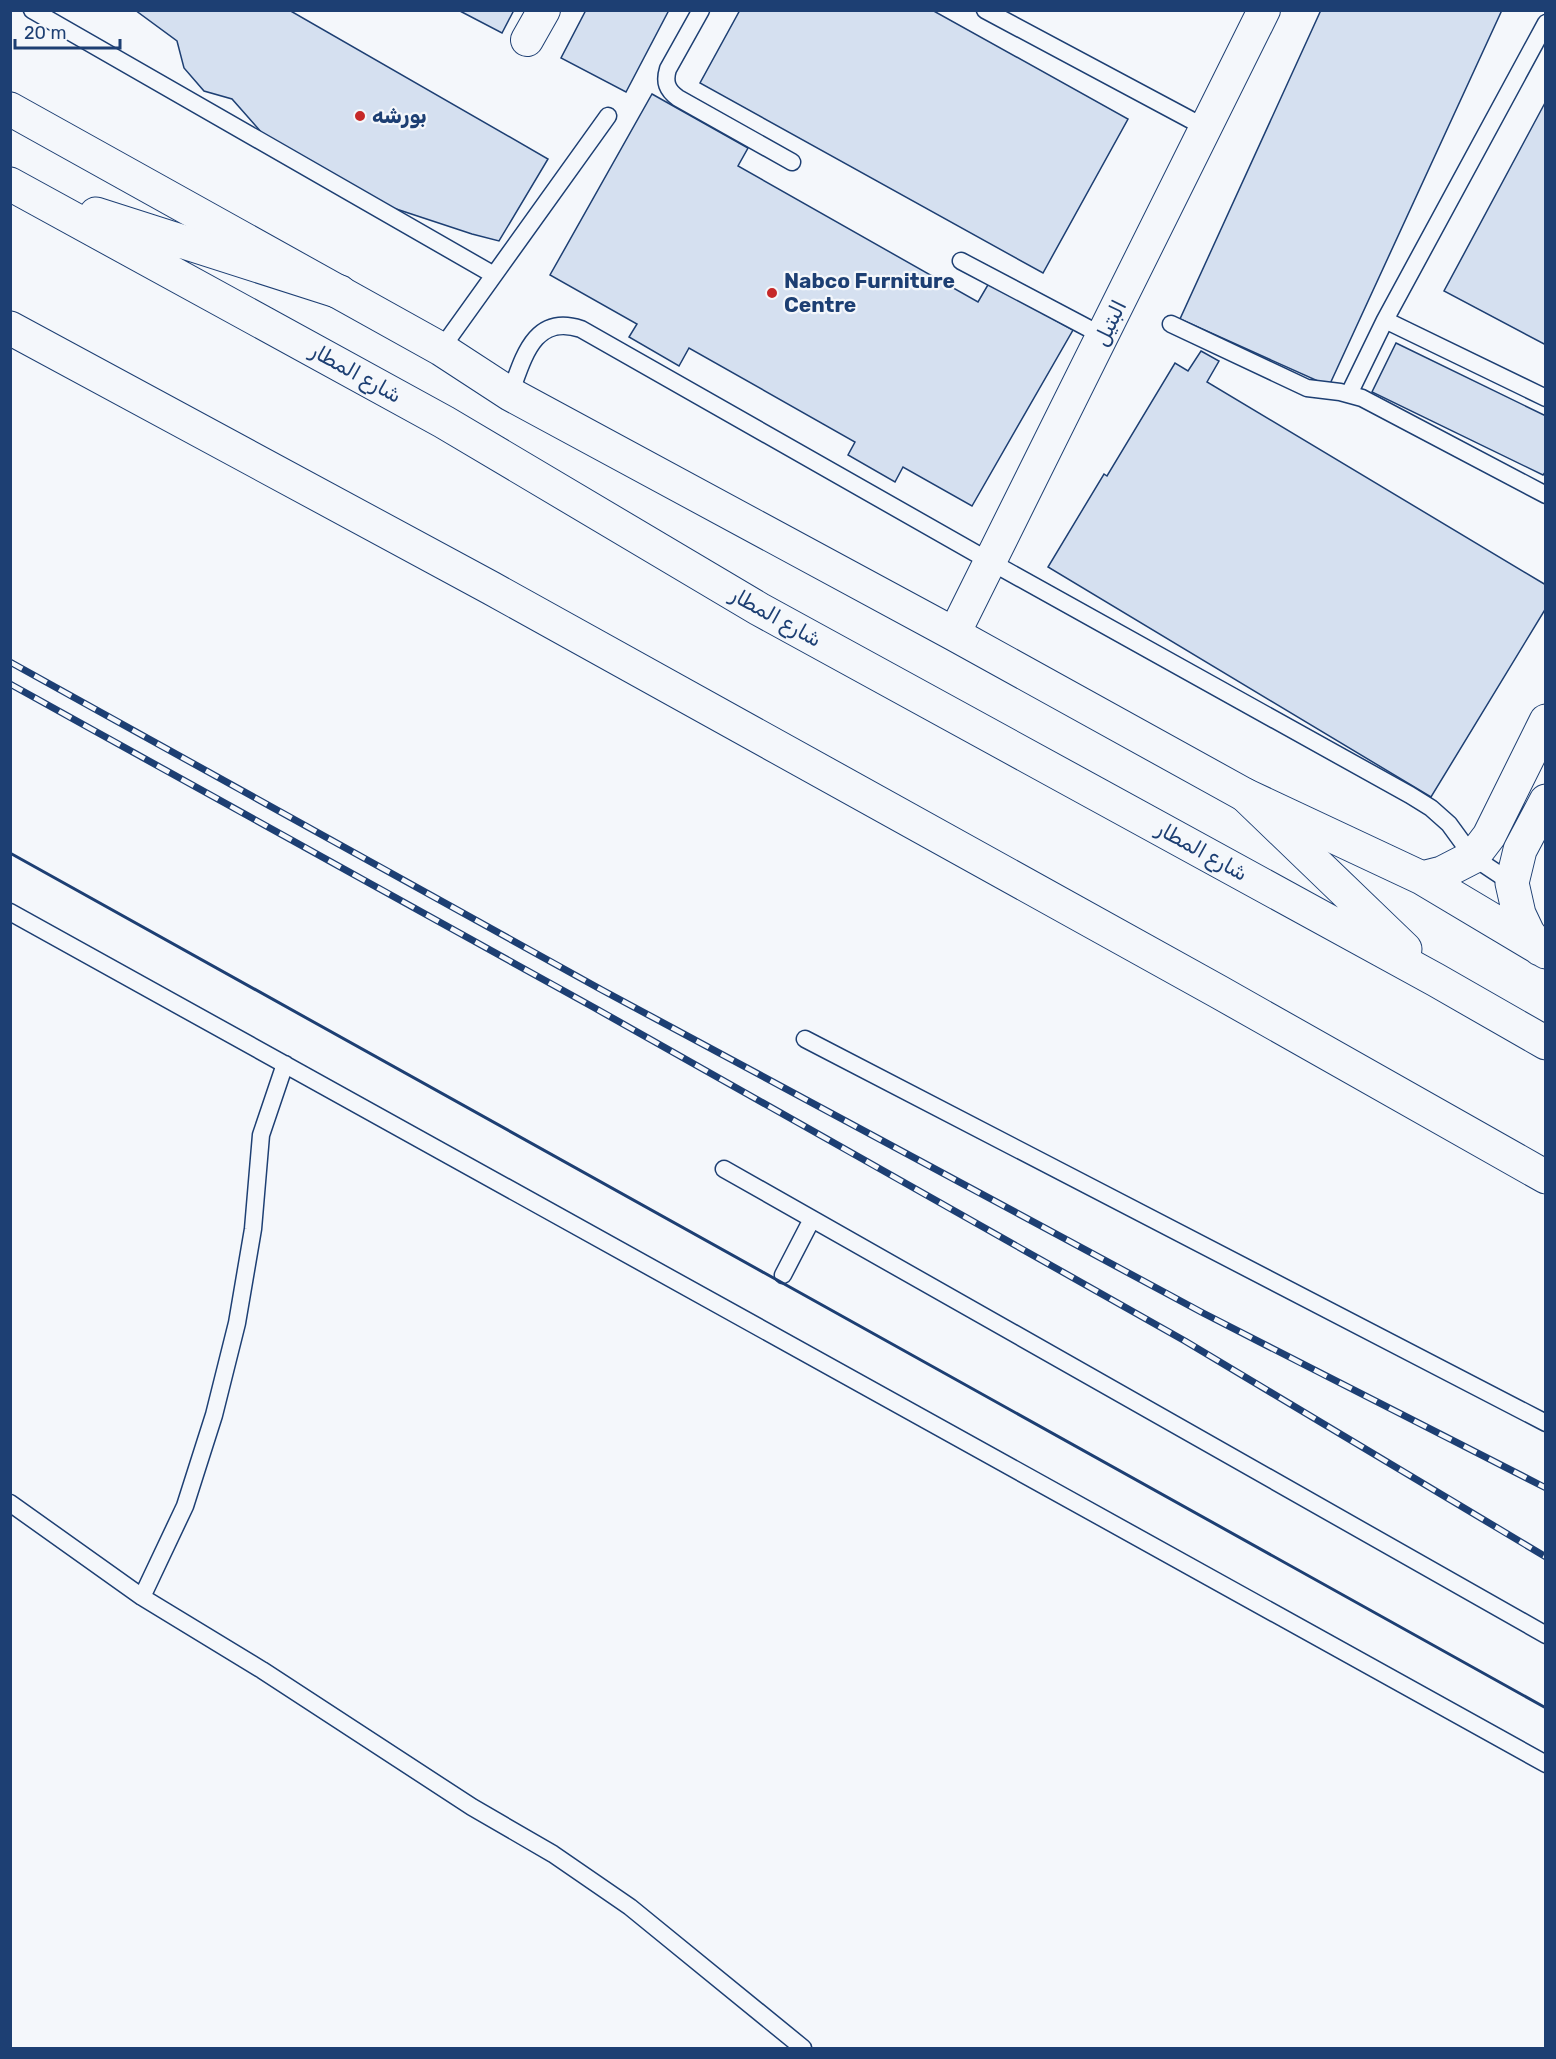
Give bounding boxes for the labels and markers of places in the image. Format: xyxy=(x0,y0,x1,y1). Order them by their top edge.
place label: بورشه xyxy=(372,103,427,129)
marker: بورشه xyxy=(353,109,367,123)
place label: Nabco Furniture Centre xyxy=(784,268,955,317)
marker: Nabco Furniture Centre xyxy=(765,286,779,300)

